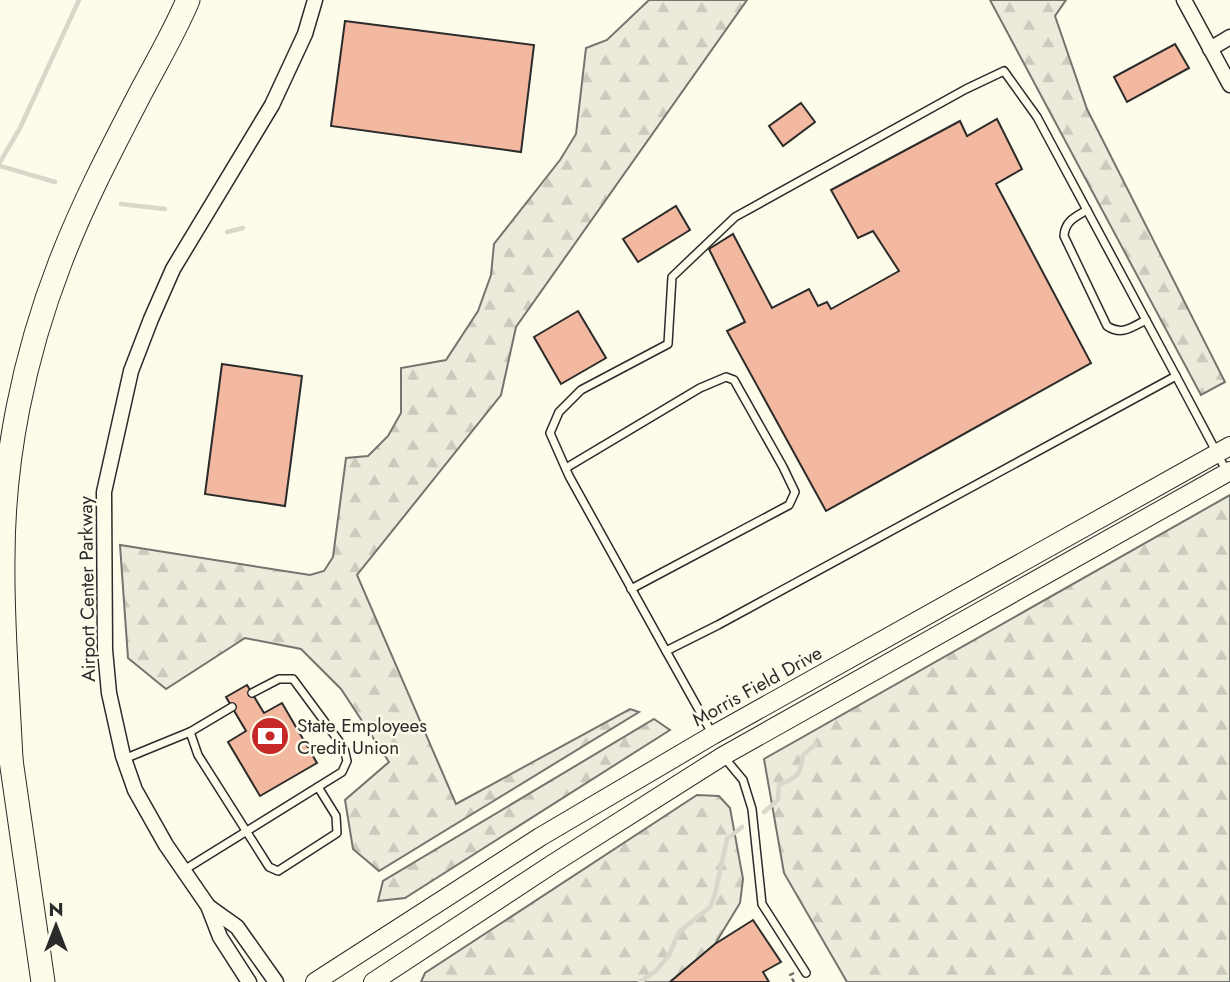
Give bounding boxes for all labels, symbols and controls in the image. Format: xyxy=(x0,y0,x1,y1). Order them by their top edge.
street label: Airport Center Parkway xyxy=(72,495,102,682)
street label: Morris Field Drive xyxy=(687,639,827,733)
place label: State Employees Credit Union xyxy=(297,712,427,761)
bank icon: State Employees Credit Union xyxy=(249,715,291,757)
north arrow xyxy=(21,891,91,961)
text: N xyxy=(48,896,64,923)

